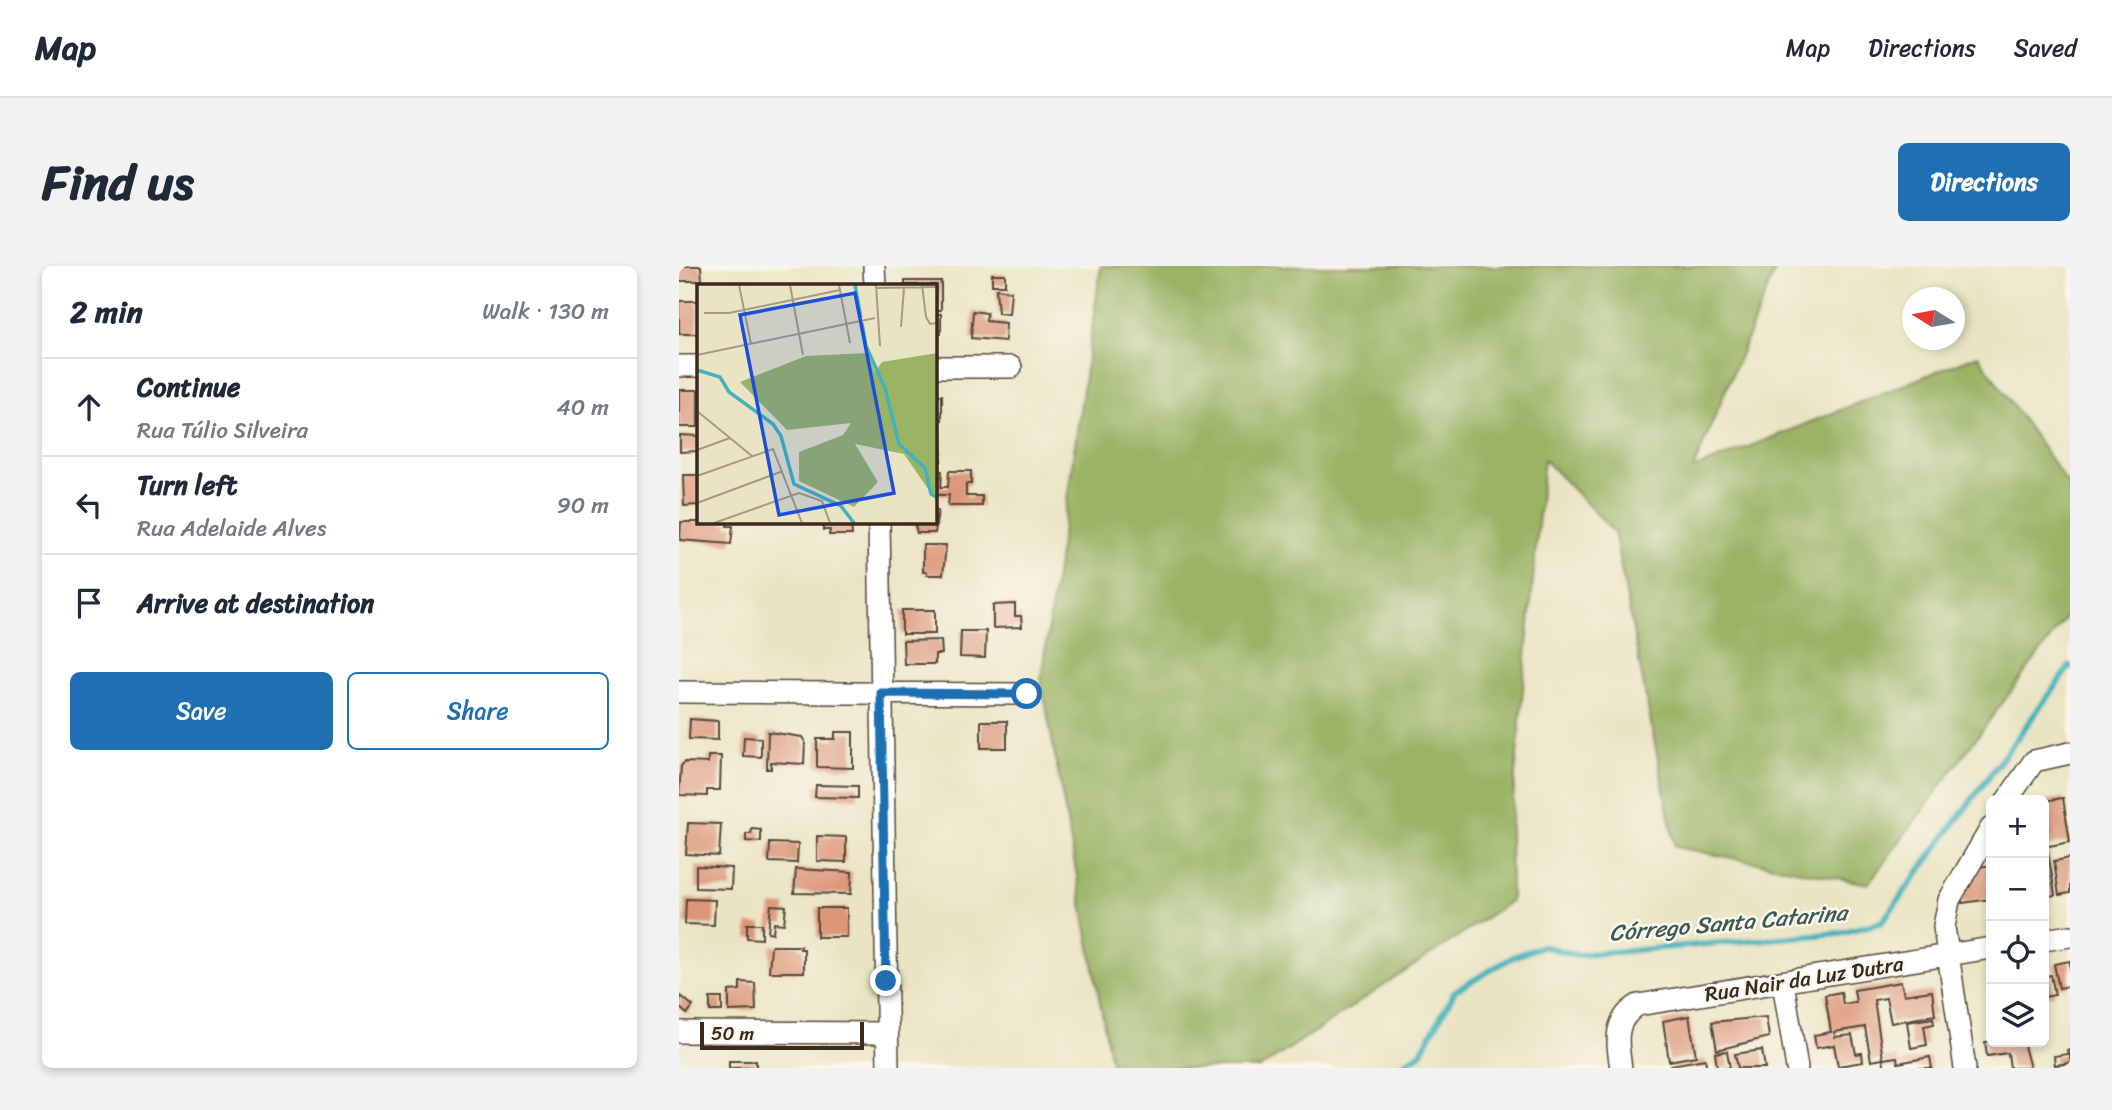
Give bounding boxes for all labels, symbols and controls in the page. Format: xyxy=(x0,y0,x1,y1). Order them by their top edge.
text: Map xyxy=(35,19,96,77)
text: Map xyxy=(1786,27,1830,69)
text: Directions xyxy=(1868,27,1976,69)
text: Saved xyxy=(2014,27,2077,69)
text: Find us xyxy=(42,139,194,226)
button: Directions xyxy=(1898,143,2070,221)
inset map xyxy=(697,284,936,523)
text: 2 min xyxy=(70,285,143,339)
north arrow xyxy=(1902,287,1965,350)
text: Walk · 130 m xyxy=(482,291,609,332)
text: Continue xyxy=(137,364,240,410)
text: 40 m xyxy=(556,387,609,428)
icon: ahead xyxy=(70,388,108,426)
text: Rua Túlio Silveira xyxy=(137,410,308,451)
text: Turn left xyxy=(137,462,237,508)
text: 90 m xyxy=(557,485,609,526)
icon: left xyxy=(70,486,108,524)
text: Rua Adelaide Alves xyxy=(137,508,326,549)
text: Arrive at destination xyxy=(137,580,374,626)
icon: arrive xyxy=(70,584,108,622)
button: Save xyxy=(70,672,333,750)
button: Share xyxy=(347,672,609,750)
route start xyxy=(1011,678,1042,709)
map controls xyxy=(1986,795,2049,1047)
button: + xyxy=(1986,795,2049,858)
button: − xyxy=(1986,858,2049,921)
water label: Córrego Santa Catarina xyxy=(1607,892,1852,954)
button: locate xyxy=(1986,921,2049,984)
street label: Rua Nair da Luz Dutra xyxy=(1702,944,1907,1013)
route end xyxy=(870,965,901,996)
button: layers xyxy=(1986,984,2049,1047)
text: 50 m xyxy=(711,1017,754,1050)
scale bar xyxy=(700,1019,865,1051)

